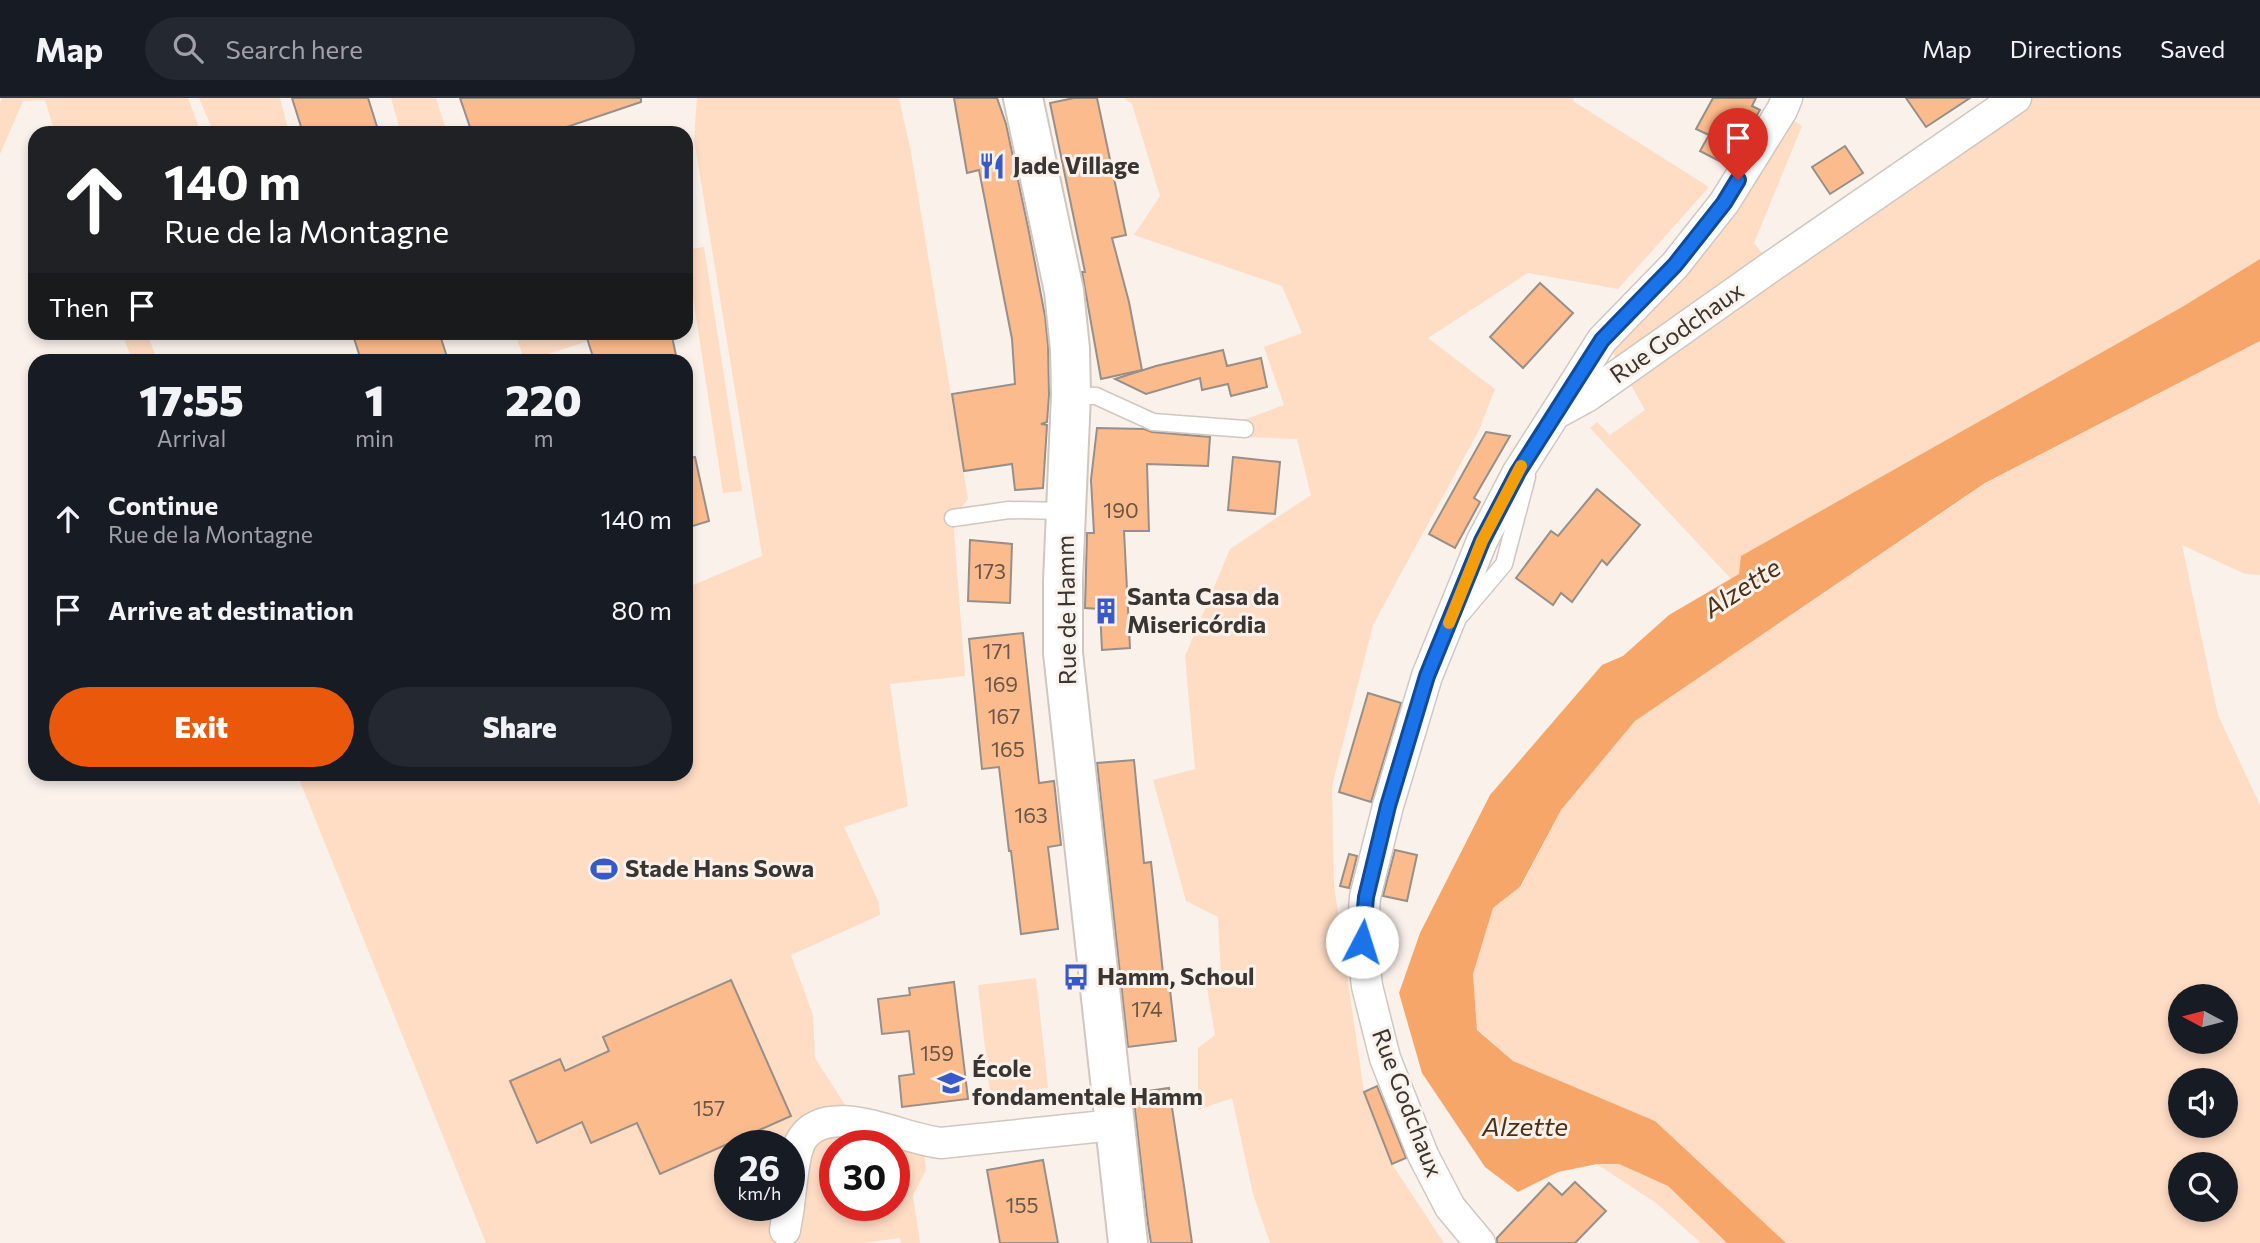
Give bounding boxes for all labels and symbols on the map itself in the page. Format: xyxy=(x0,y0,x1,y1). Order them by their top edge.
pin xyxy=(1708,108,1768,180)
place label: Jade Village xyxy=(1013,150,1140,179)
restaurant icon: Jade Village xyxy=(977,151,1007,181)
street label: Rue Godchaux xyxy=(1604,275,1749,389)
house number: 190 xyxy=(1103,497,1139,522)
street label: Rue de Hamm xyxy=(1050,535,1081,685)
water label: Alzette xyxy=(1696,550,1786,624)
house number: 173 xyxy=(974,558,1006,583)
place label: Santa Casa da Misericórdia xyxy=(1127,581,1279,638)
building icon: Santa Casa da Misericórdia xyxy=(1091,596,1121,626)
house number: 171 xyxy=(982,638,1012,663)
house number: 169 xyxy=(984,671,1018,696)
house number: 167 xyxy=(988,703,1020,728)
house number: 165 xyxy=(991,736,1025,761)
house number: 163 xyxy=(1014,802,1048,827)
place label: Stade Hans Sowa xyxy=(625,853,814,882)
sports icon: Stade Hans Sowa xyxy=(589,854,619,884)
position arrow xyxy=(1325,905,1399,979)
place label: Hamm, Schoul xyxy=(1097,961,1255,990)
bus stop icon: Hamm, Schoul xyxy=(1061,962,1091,992)
north arrow xyxy=(2168,984,2238,1054)
house number: 174 xyxy=(1131,996,1163,1021)
street label: Rue Godchaux xyxy=(1367,1024,1450,1181)
house number: 159 xyxy=(920,1040,954,1065)
place label: École fondamentale Hamm xyxy=(972,1053,1203,1110)
school or university icon: École fondamentale Hamm xyxy=(936,1068,966,1098)
house number: 157 xyxy=(693,1095,725,1120)
water label: Alzette xyxy=(1481,1110,1568,1141)
speed limit sign: 30 xyxy=(819,1130,910,1221)
house number: 155 xyxy=(1005,1192,1039,1217)

